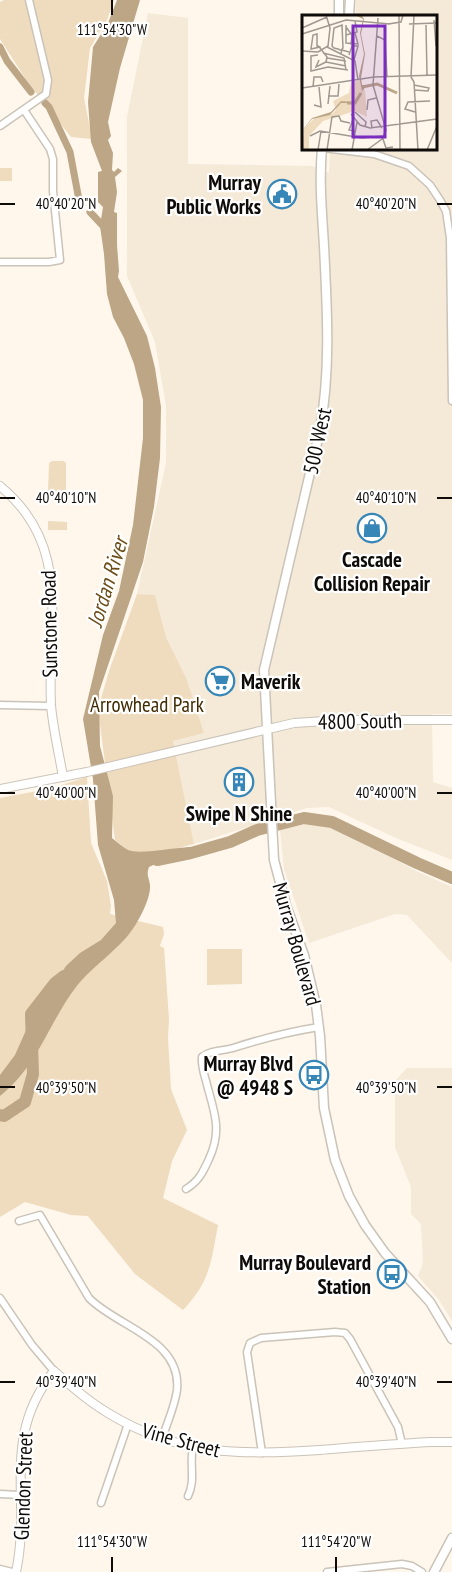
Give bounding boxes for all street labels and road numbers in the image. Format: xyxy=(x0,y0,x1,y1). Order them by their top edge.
street label: 500 West xyxy=(297,405,337,477)
street label: Sunstone Road xyxy=(35,570,63,678)
street label: 4800 South xyxy=(318,707,402,735)
street label: Murray Boulevard xyxy=(267,879,327,1009)
street label: Vine Street xyxy=(138,1416,223,1463)
street label: Glendon Street xyxy=(8,1431,38,1541)

